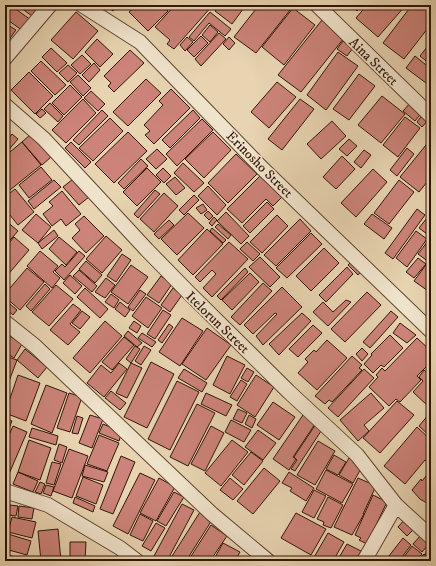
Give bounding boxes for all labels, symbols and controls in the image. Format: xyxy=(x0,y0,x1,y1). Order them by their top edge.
street label: Aina Street xyxy=(345,34,402,90)
street label: Erinosho Street xyxy=(222,127,297,202)
street label: Itelorun Street xyxy=(182,288,253,358)

